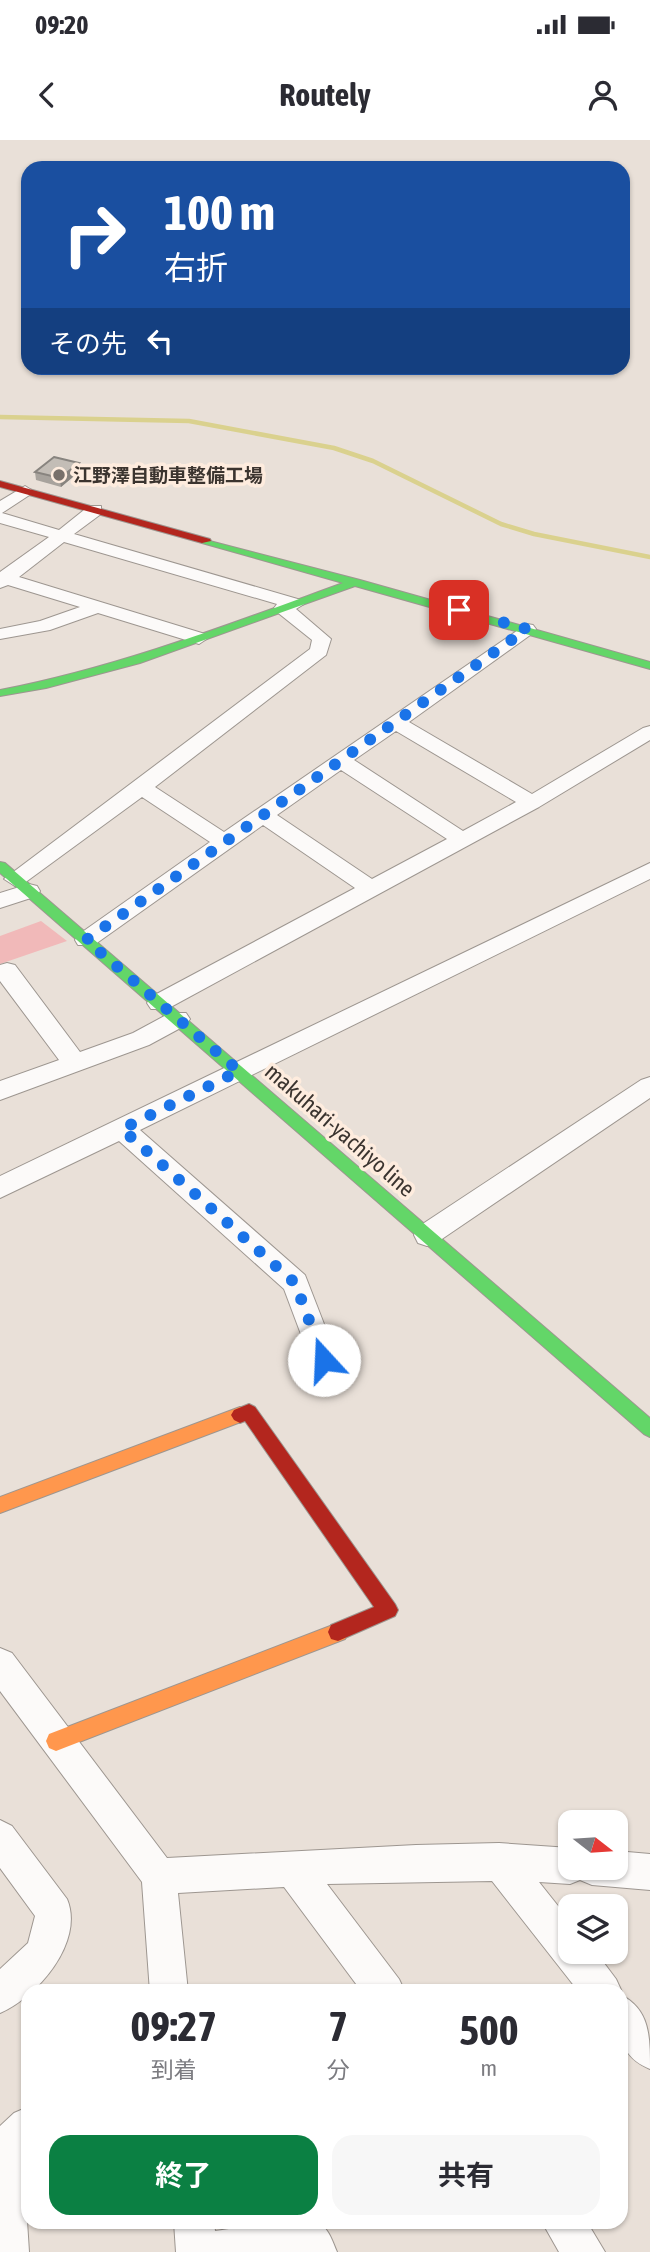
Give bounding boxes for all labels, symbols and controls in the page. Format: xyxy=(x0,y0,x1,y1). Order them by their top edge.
text: 09:20 xyxy=(35,10,89,40)
icon: back xyxy=(28,76,66,114)
text: Routely xyxy=(279,76,371,113)
icon: person xyxy=(584,76,622,114)
text: 100 m xyxy=(164,184,275,240)
icon: right xyxy=(49,189,140,280)
text: 右折 xyxy=(164,249,228,286)
icon: left xyxy=(141,322,179,360)
text: その先 xyxy=(49,329,127,359)
place label: 江野澤自動車整備工場 xyxy=(73,464,263,486)
marker: 江野澤自動車整備工場 xyxy=(51,467,67,483)
pin xyxy=(429,580,489,640)
icon: arrive xyxy=(440,591,478,629)
street label: makuhari-yachiyo line xyxy=(260,1058,420,1202)
position arrow xyxy=(287,1323,361,1397)
north arrow xyxy=(558,1810,628,1880)
map controls xyxy=(558,1810,628,1964)
button: layers xyxy=(558,1894,628,1964)
text: 09:27 xyxy=(131,2002,217,2050)
text: 7 xyxy=(328,2002,348,2050)
text: 500 xyxy=(459,2006,518,2054)
text: m xyxy=(481,2055,497,2081)
text: 到着 xyxy=(151,2057,197,2083)
text: 分 xyxy=(327,2057,350,2083)
button: 終了 xyxy=(49,2135,318,2215)
button: 共有 xyxy=(332,2135,600,2215)

